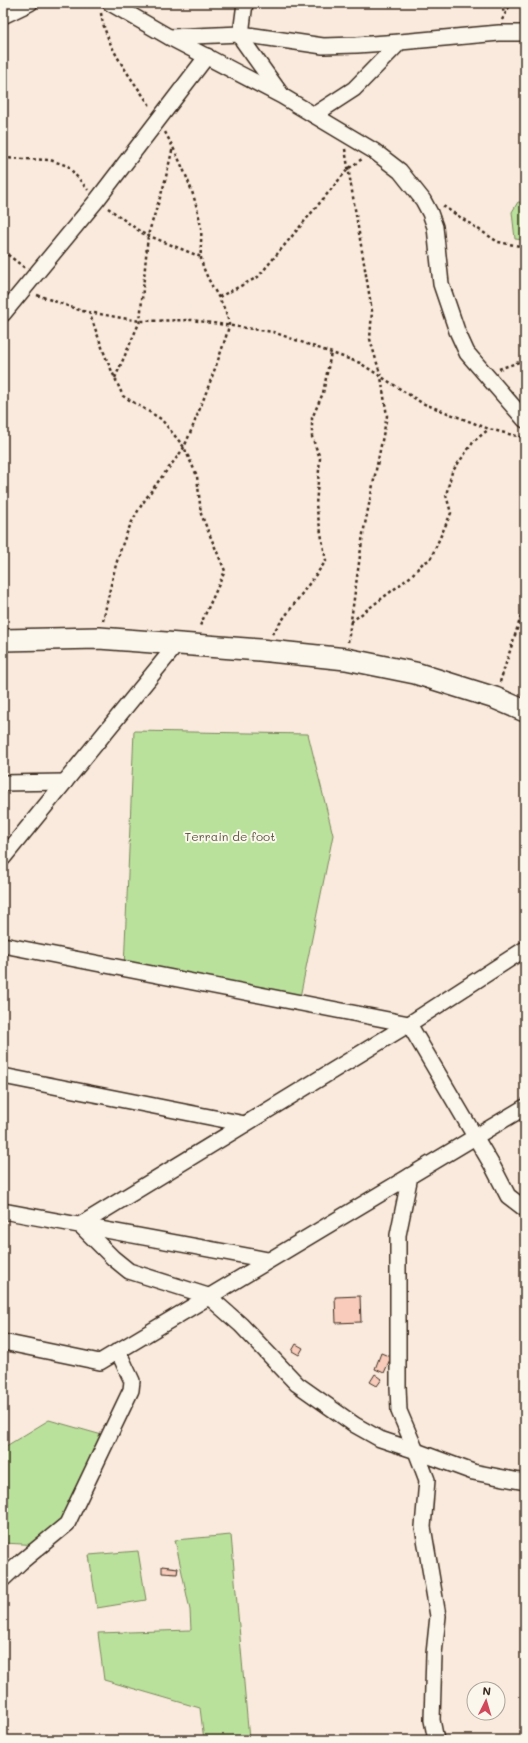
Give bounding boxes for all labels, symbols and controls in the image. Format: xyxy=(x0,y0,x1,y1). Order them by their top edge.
park label: Terrain de foot xyxy=(185,828,275,844)
north arrow xyxy=(466,1681,506,1721)
text: N xyxy=(482,1683,492,1698)

